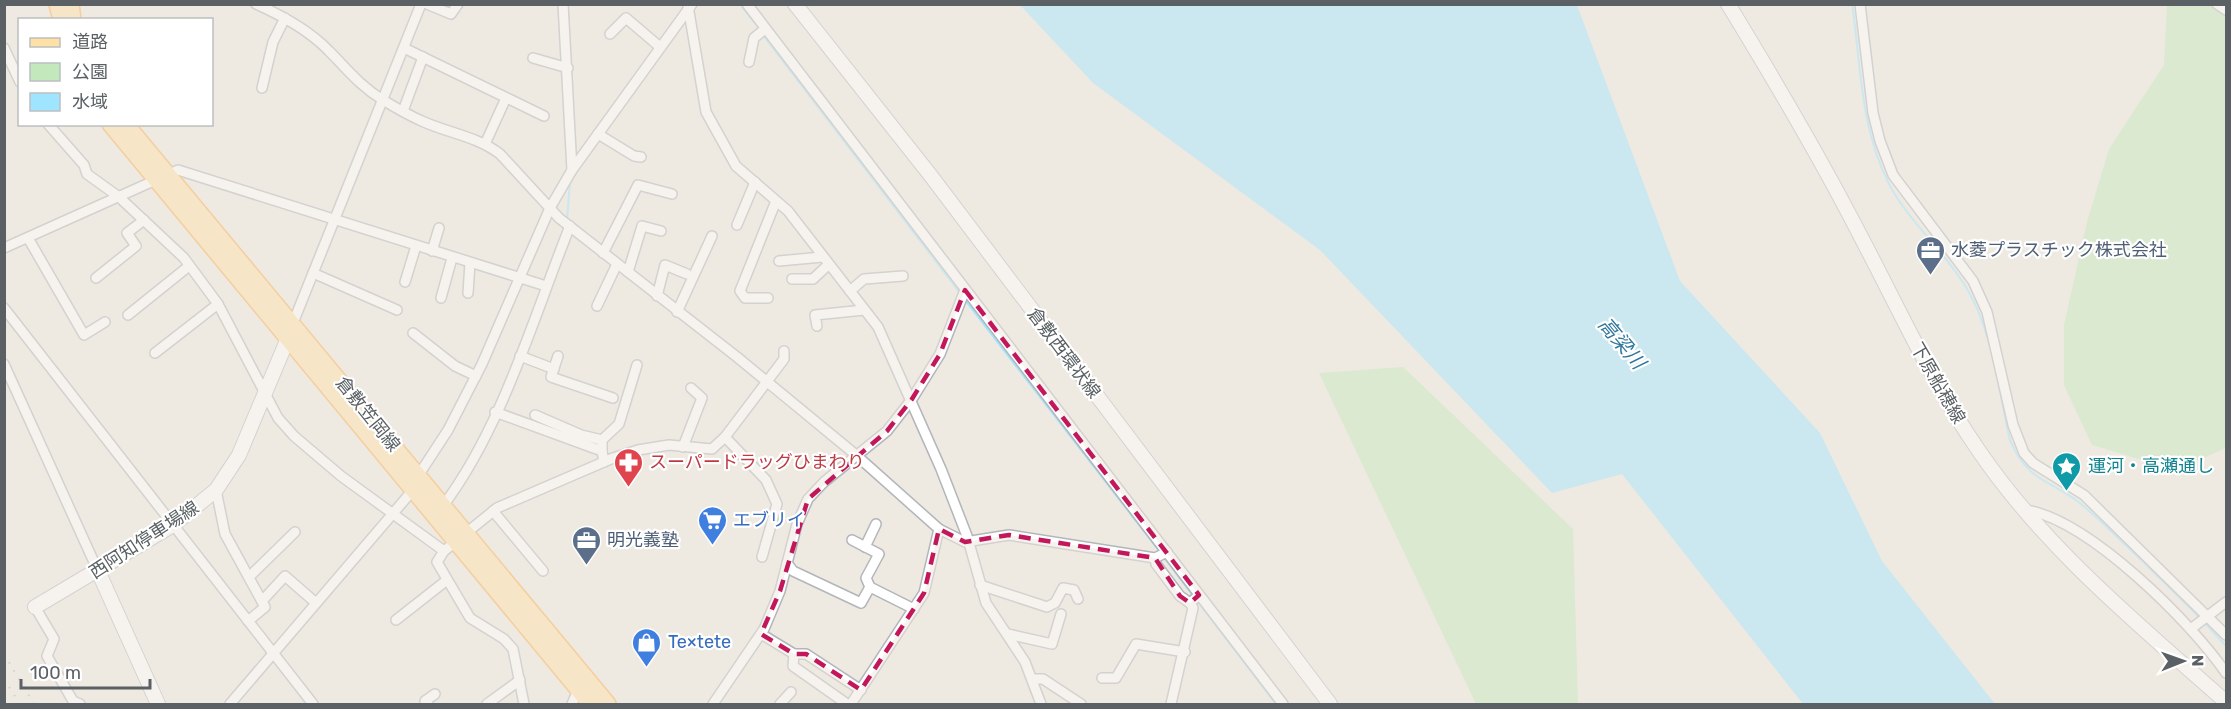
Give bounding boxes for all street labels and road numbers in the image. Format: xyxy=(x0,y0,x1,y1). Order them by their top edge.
street label: 倉敷西環状線 xyxy=(1023,303,1105,403)
street label: 下原船穂線 xyxy=(1906,339,1970,427)
street label: 倉敷笠岡線 xyxy=(331,372,405,456)
street label: 西阿知停車場線 xyxy=(85,496,203,584)

